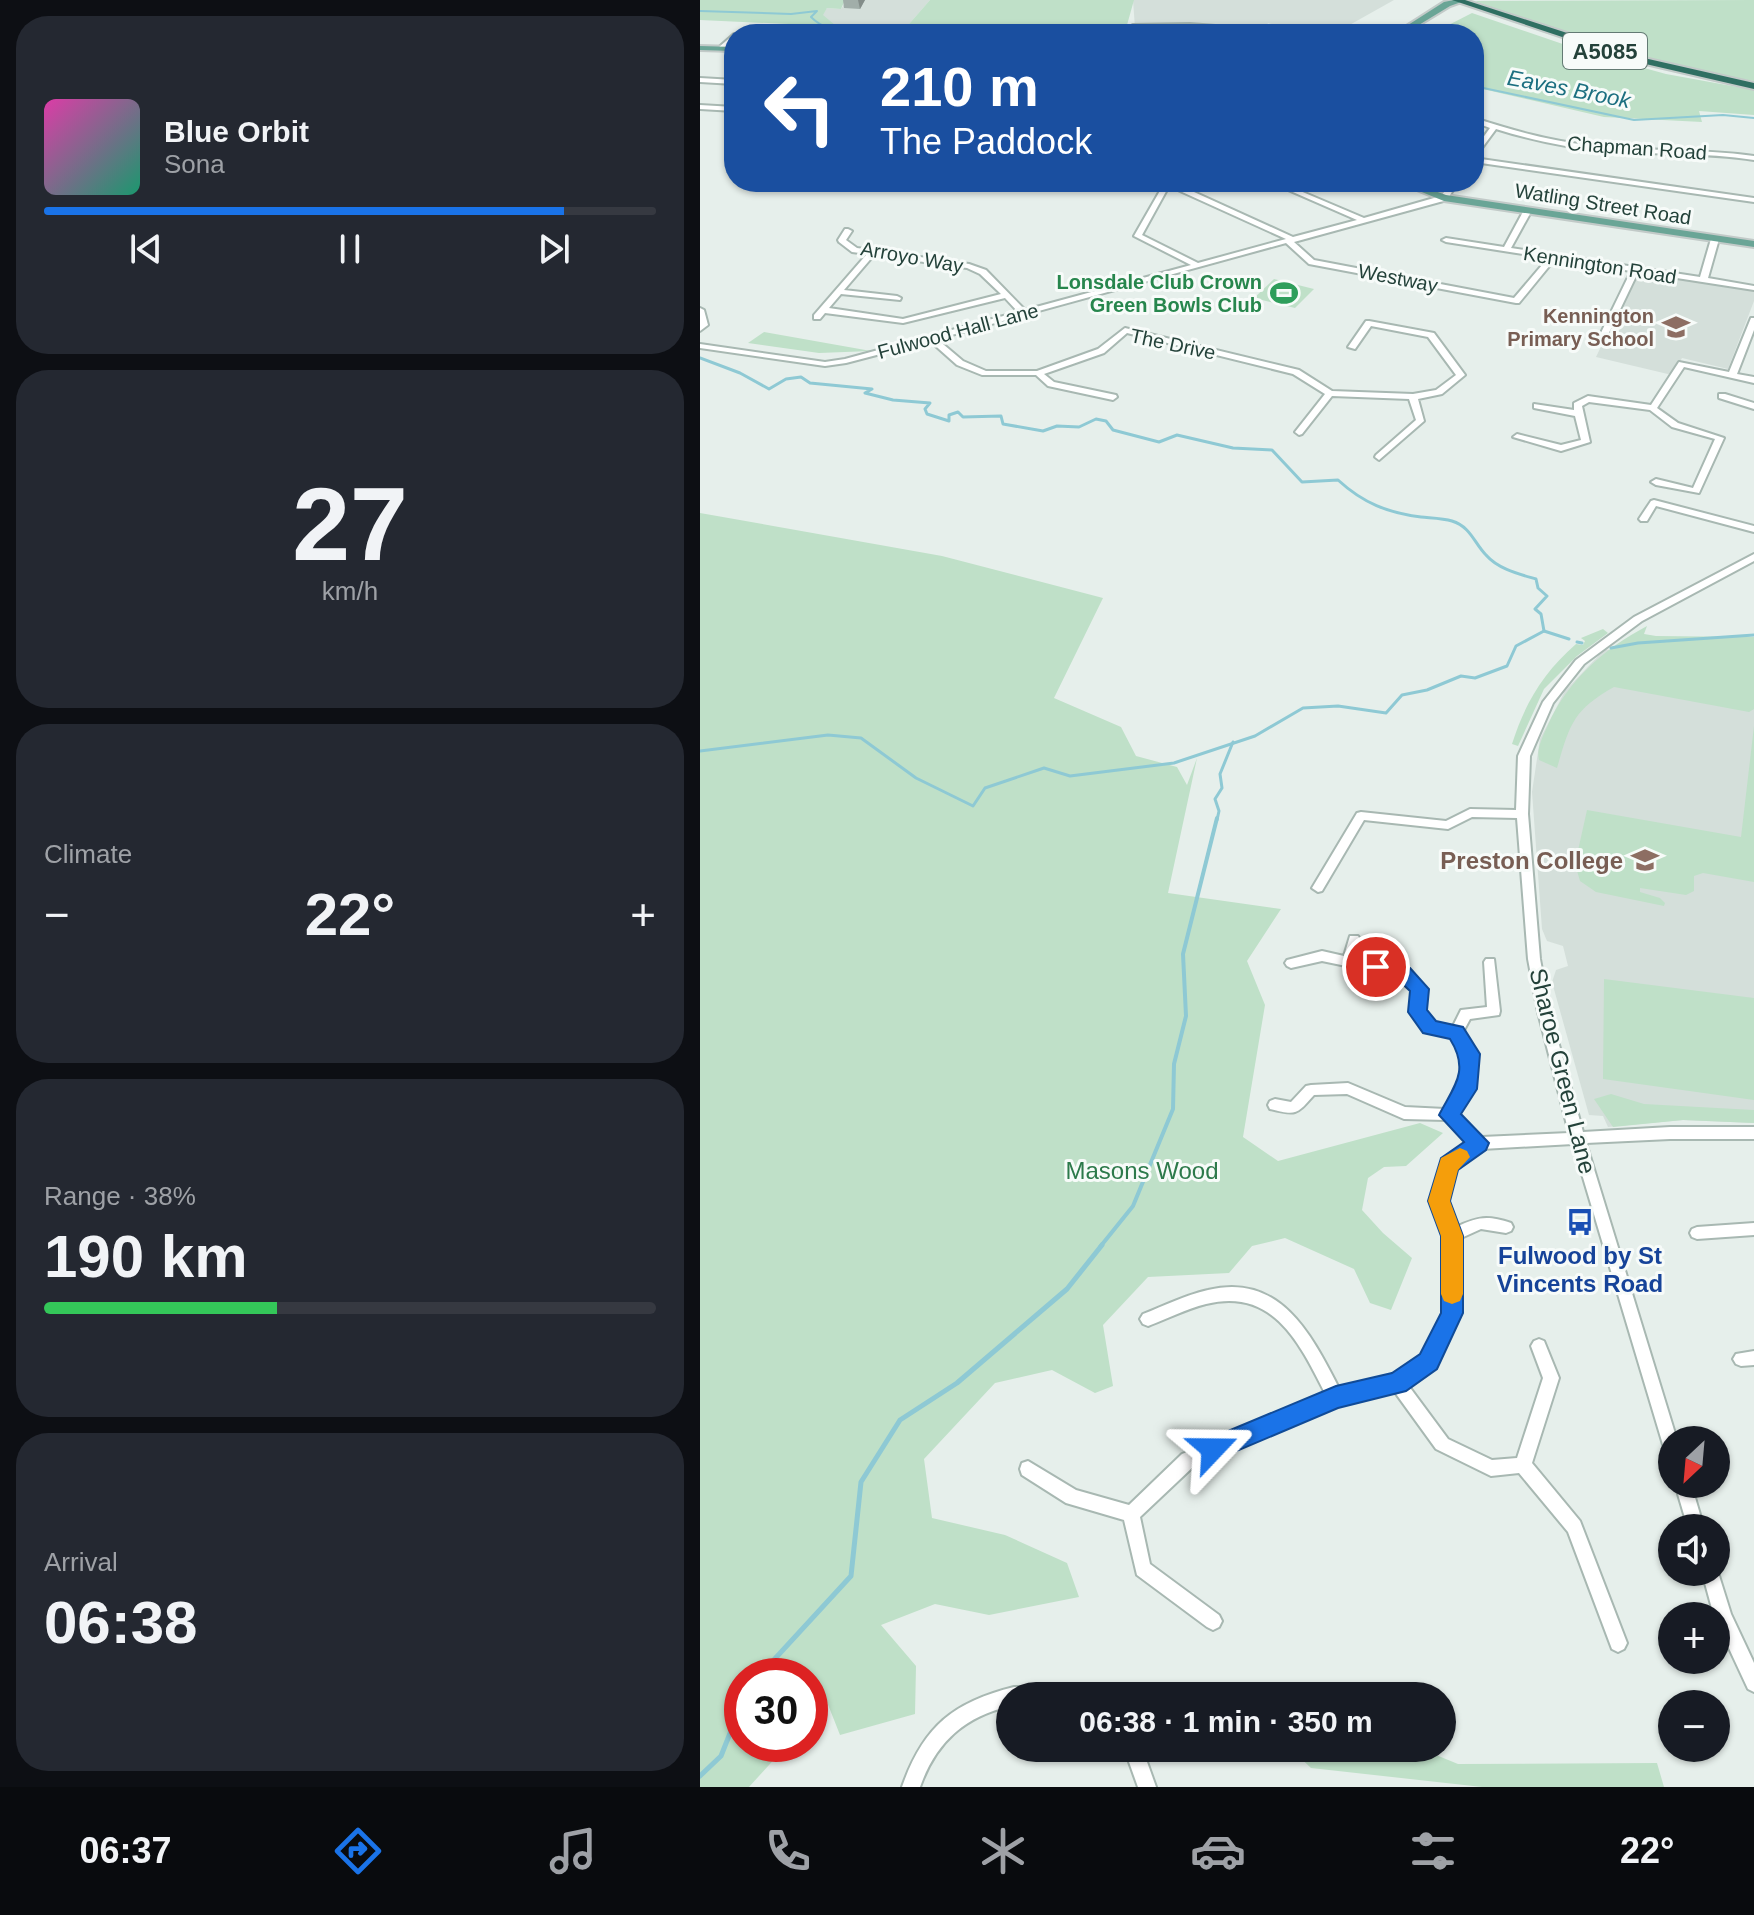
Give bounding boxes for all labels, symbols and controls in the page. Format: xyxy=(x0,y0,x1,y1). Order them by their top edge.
road number: A5085 xyxy=(1563,33,1647,69)
text: 210 m xyxy=(880,55,1039,118)
icon: left xyxy=(748,56,852,160)
water label: Eaves Brook xyxy=(1505,65,1634,113)
text: Blue Orbit xyxy=(164,115,309,148)
text: The Paddock xyxy=(880,121,1092,162)
street label: Chapman Road xyxy=(1566,132,1708,164)
text: Sona xyxy=(164,149,225,179)
street label: Watling Street Road xyxy=(1513,179,1693,229)
icon: previous xyxy=(124,227,168,271)
icon: pause xyxy=(328,227,372,271)
icon: next xyxy=(532,227,576,271)
street label: Arroyo Way xyxy=(859,237,965,277)
street label: Kennington Road xyxy=(1522,242,1678,288)
street label: Westway xyxy=(1356,259,1440,297)
place label: Lonsdale Club Crown Green Bowls Club xyxy=(1056,271,1262,316)
sports icon: Lonsdale Club Crown Green Bowls Club xyxy=(1269,278,1299,308)
street label: Fulwood Hall Lane xyxy=(875,299,1041,363)
place label: Kennington Primary School xyxy=(1507,305,1654,350)
school or university icon: Kennington Primary School xyxy=(1661,312,1691,342)
street label: The Drive xyxy=(1128,324,1218,364)
text: 27 xyxy=(292,466,408,582)
text: km/h xyxy=(322,576,378,606)
text: Climate xyxy=(44,839,132,869)
school or university icon: Preston College xyxy=(1630,845,1660,875)
place label: Preston College xyxy=(1440,847,1623,874)
text: 22° xyxy=(305,881,395,948)
text: − xyxy=(44,890,70,939)
text: + xyxy=(630,890,656,939)
pin xyxy=(1342,933,1410,1001)
icon: arrive xyxy=(1354,945,1398,989)
street label: Sharoe Green Lane xyxy=(1524,965,1602,1177)
park label: Masons Wood xyxy=(1066,1157,1218,1184)
text: Range · 38% xyxy=(44,1181,196,1211)
bus stop icon: Fulwood by St Vincents Road xyxy=(1565,1207,1595,1237)
text: 190 km xyxy=(44,1223,248,1290)
place label: Fulwood by St Vincents Road xyxy=(1497,1242,1663,1297)
position arrow xyxy=(1171,1407,1255,1491)
north arrow xyxy=(1658,1426,1730,1498)
map controls xyxy=(1658,1426,1730,1762)
button: sound xyxy=(1658,1514,1730,1586)
text: Arrival xyxy=(44,1547,118,1577)
text: 06:38 xyxy=(44,1589,197,1656)
button: + xyxy=(1658,1602,1730,1674)
speed limit sign: 30 xyxy=(724,1658,828,1762)
button: − xyxy=(1658,1690,1730,1762)
text: 06:38 · 1 min · 350 m xyxy=(1079,1705,1373,1738)
icon: directions xyxy=(330,1823,386,1879)
icon: music xyxy=(545,1823,601,1879)
icon: phone xyxy=(760,1823,816,1879)
icon: climate xyxy=(975,1823,1031,1879)
icon: car xyxy=(1190,1823,1246,1879)
icon: filters xyxy=(1405,1823,1461,1879)
text: 06:37 xyxy=(79,1830,172,1871)
text: 22° xyxy=(1620,1830,1674,1871)

